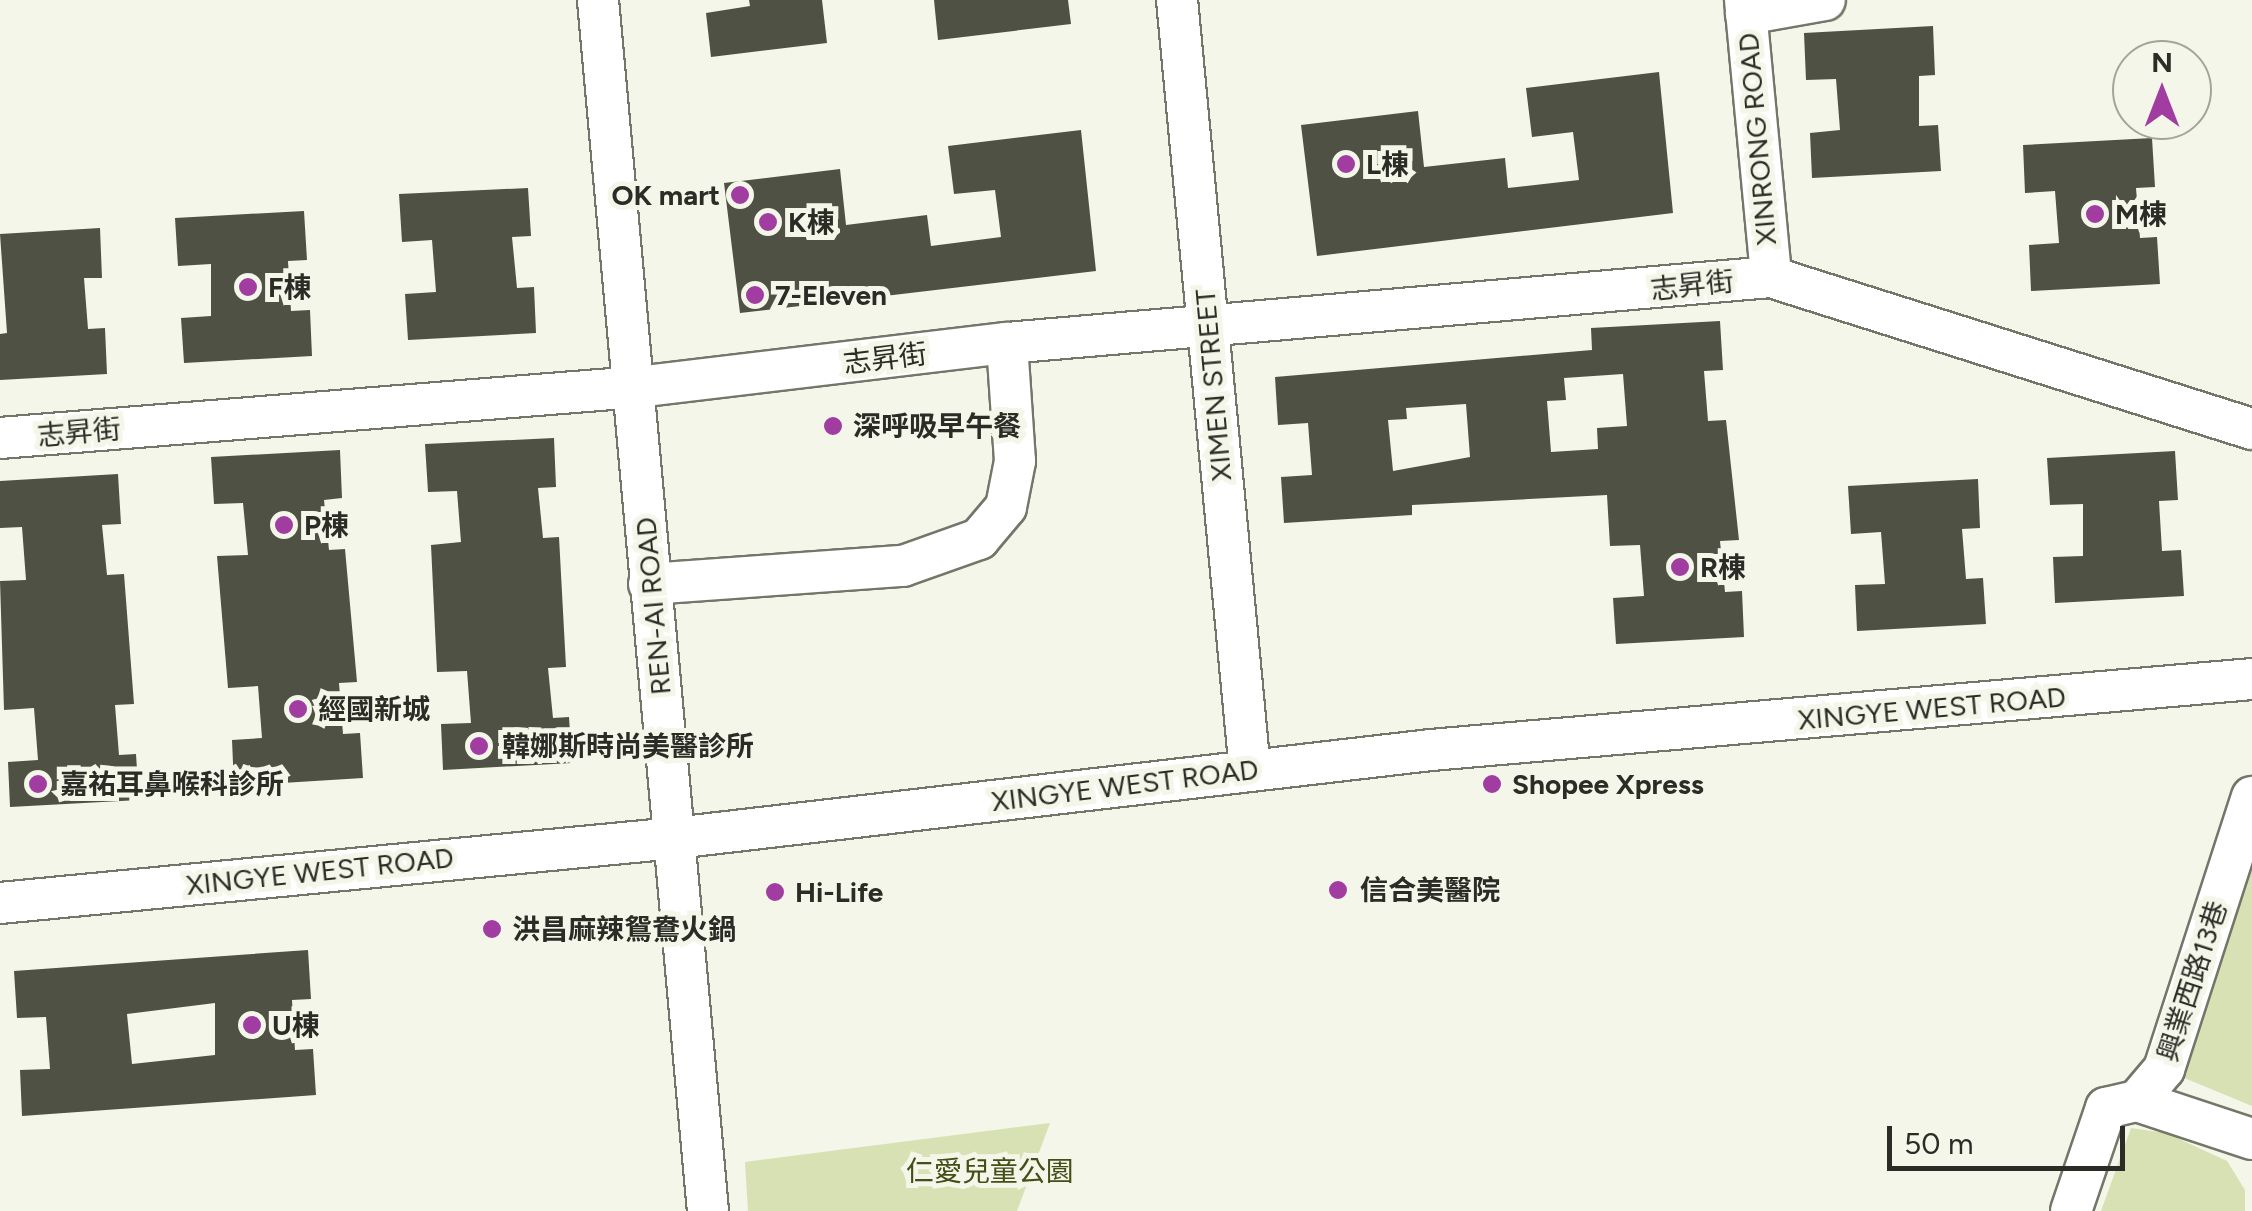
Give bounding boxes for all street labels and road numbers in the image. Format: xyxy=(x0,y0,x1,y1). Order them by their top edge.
street label: XINRONG ROAD xyxy=(1731,31,1783,247)
street label: 志昇街 xyxy=(1648,264,1736,306)
street label: XIMEN STREET xyxy=(1188,288,1238,482)
street label: 志昇街 xyxy=(841,336,929,380)
street label: 志昇街 xyxy=(36,412,122,452)
street label: REN-AI ROAD xyxy=(628,516,678,696)
street label: XINGYE WEST ROAD xyxy=(1797,680,2067,736)
street label: XINGYE WEST ROAD xyxy=(990,752,1260,818)
street label: XINGYE WEST ROAD xyxy=(185,840,455,902)
street label: 興業西路13巷 xyxy=(2150,896,2234,1066)

